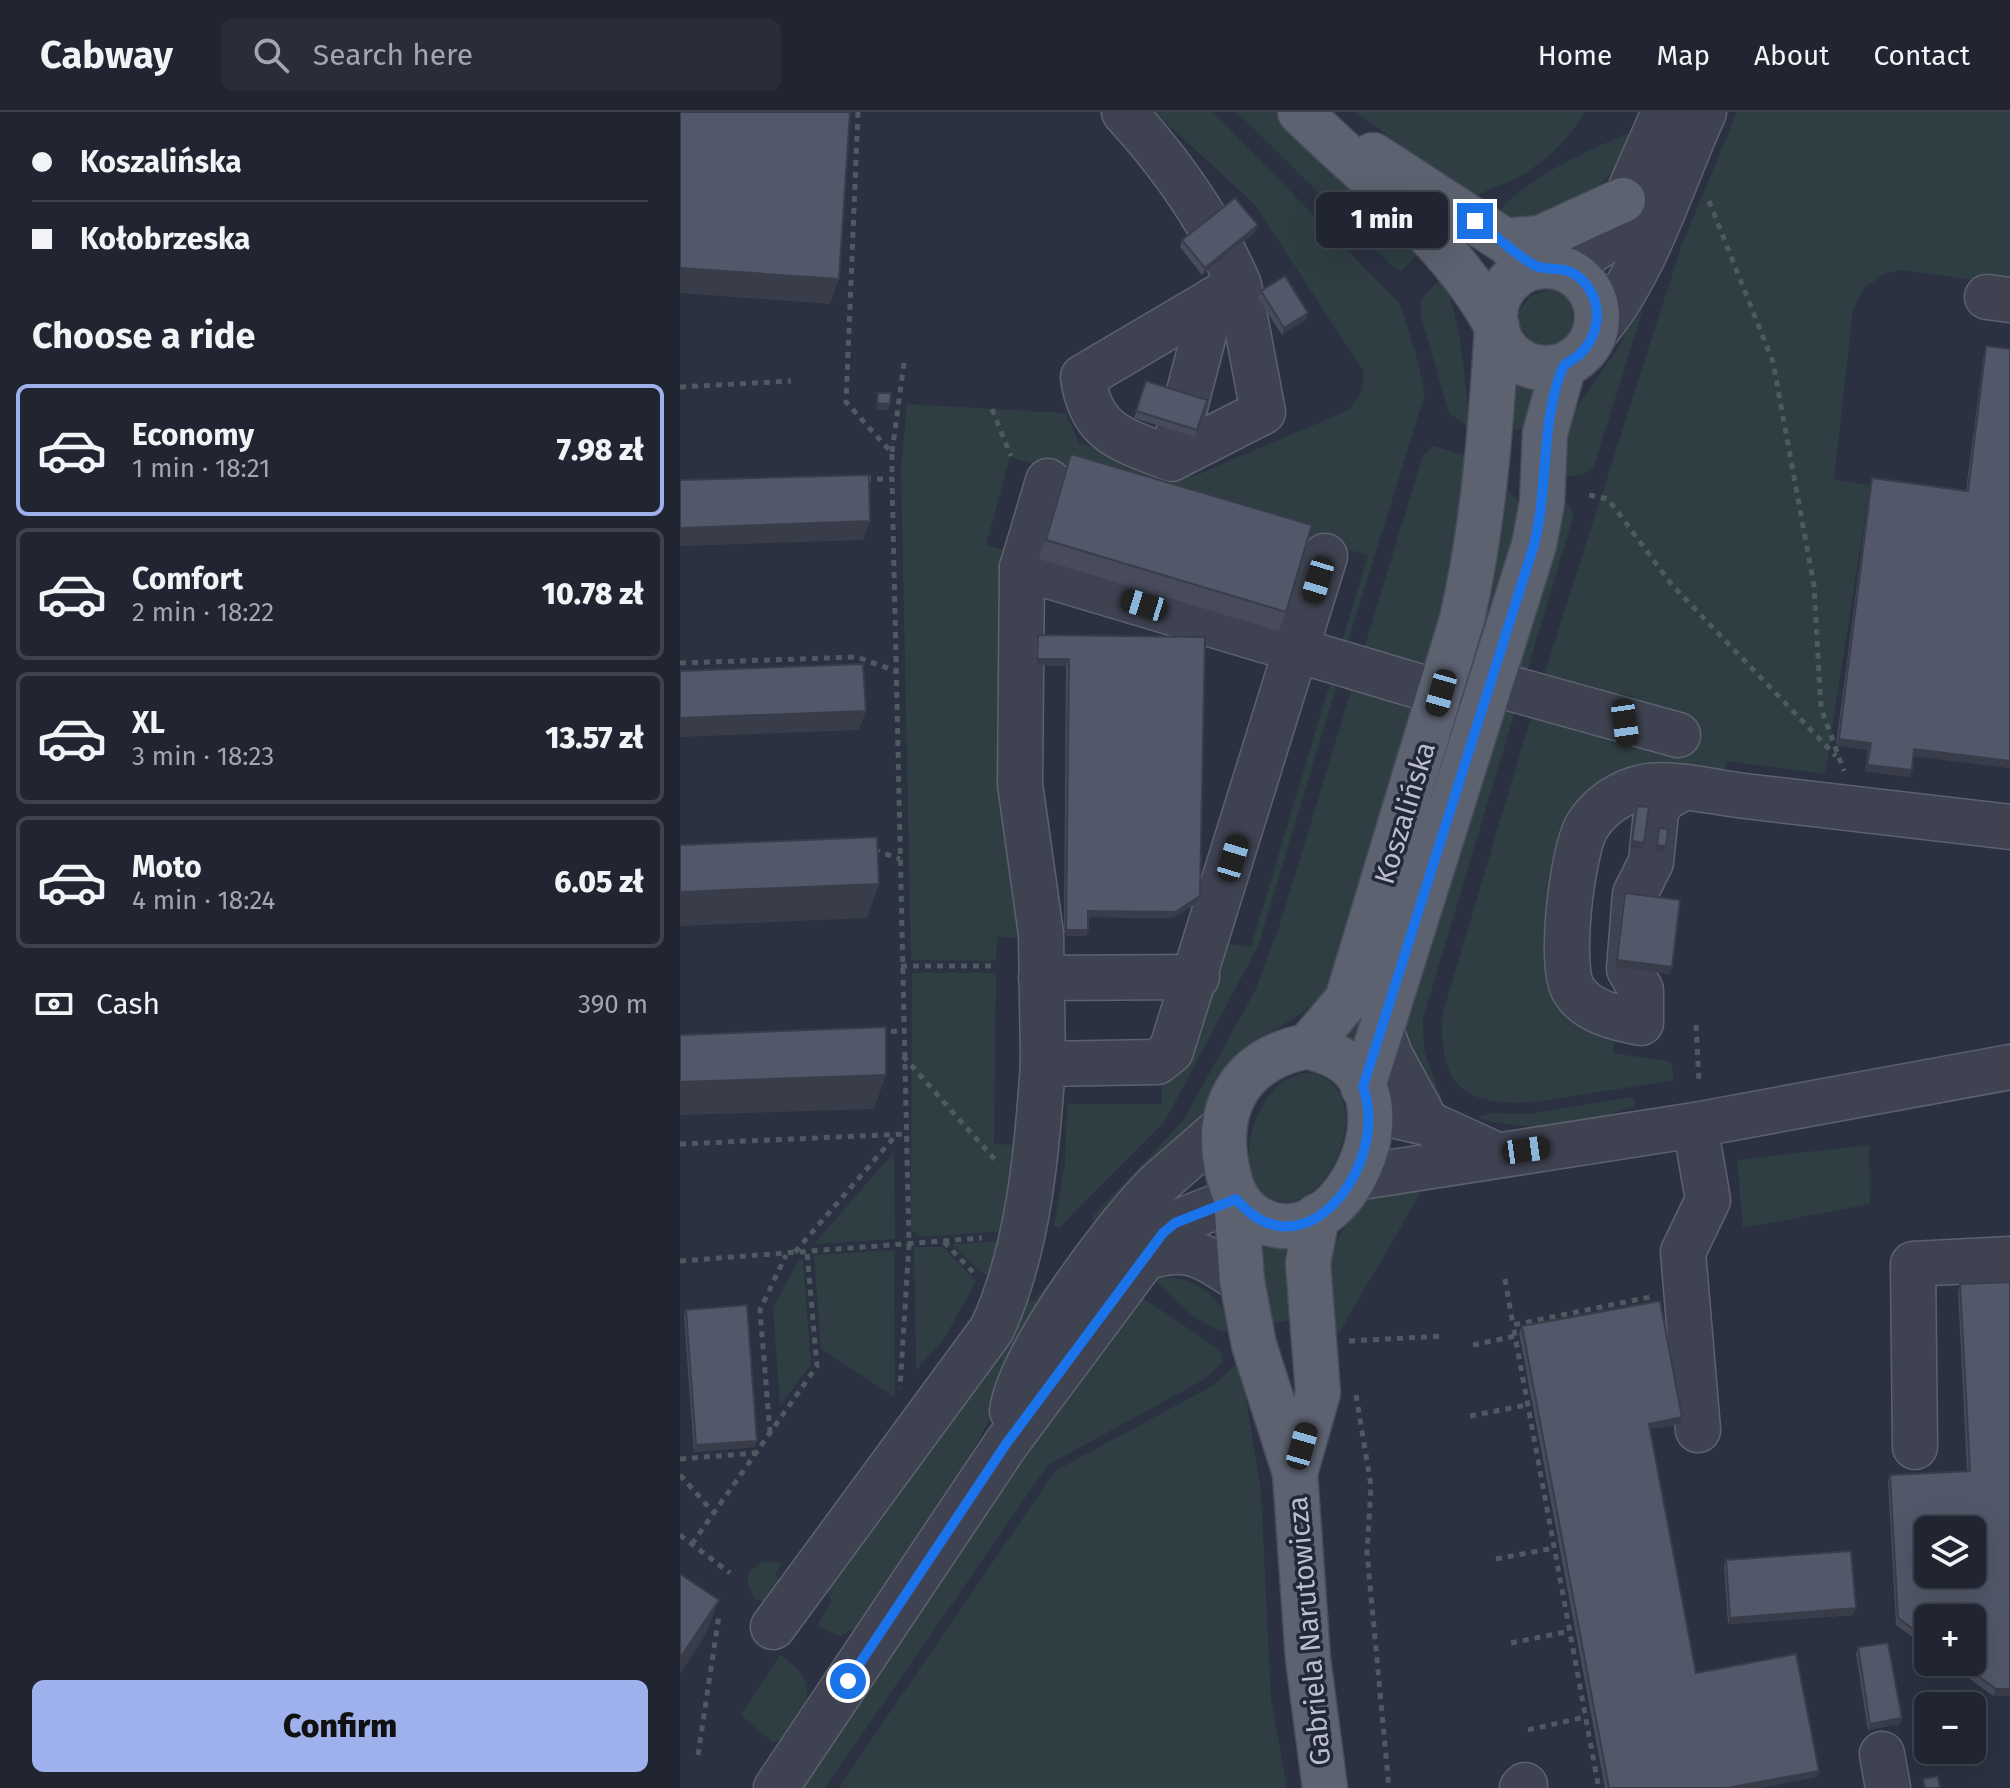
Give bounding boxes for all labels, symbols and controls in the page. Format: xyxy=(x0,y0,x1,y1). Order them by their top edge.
search box xyxy=(221,19,781,91)
text: Cabway xyxy=(40,32,173,78)
icon: search xyxy=(249,33,293,77)
text: Search here xyxy=(313,37,473,73)
text: Home xyxy=(1538,39,1612,72)
text: Map xyxy=(1656,39,1710,72)
text: About xyxy=(1754,39,1829,72)
text: Contact xyxy=(1873,39,1970,72)
text: Koszalińska xyxy=(80,144,242,180)
callout: 1 min xyxy=(1315,193,1447,249)
route end xyxy=(1457,203,1493,239)
text: 1 min xyxy=(1351,204,1413,235)
text: Kołobrzeska xyxy=(80,221,250,257)
text: Choose a ride xyxy=(32,314,255,358)
icon: car xyxy=(36,414,108,486)
text: Economy xyxy=(132,417,254,453)
text: 7.98 zł xyxy=(557,432,644,468)
text: 1 min · 18:21 xyxy=(132,453,270,484)
car xyxy=(1300,554,1336,606)
icon: car xyxy=(36,558,108,630)
text: Comfort xyxy=(132,561,243,597)
text: 10.78 zł xyxy=(542,576,644,612)
car xyxy=(1118,587,1170,623)
text: 2 min · 18:22 xyxy=(132,597,274,628)
car xyxy=(1423,667,1459,719)
car xyxy=(1610,698,1640,748)
icon: car xyxy=(36,702,108,774)
text: XL xyxy=(132,705,165,741)
text: 13.57 zł xyxy=(545,720,644,756)
street label: Koszalińska xyxy=(1368,738,1442,888)
text: 3 min · 18:23 xyxy=(132,741,274,772)
car xyxy=(1215,832,1251,884)
icon: car xyxy=(36,846,108,918)
text: Moto xyxy=(132,849,202,885)
text: 6.05 zł xyxy=(554,864,644,900)
text: 4 min · 18:24 xyxy=(132,885,275,916)
icon: cash xyxy=(32,982,76,1026)
text: Cash xyxy=(96,986,160,1022)
text: 390 m xyxy=(578,989,648,1020)
car xyxy=(1501,1135,1551,1165)
car xyxy=(1284,1420,1320,1472)
street label: Gabriela Narutowicza xyxy=(1281,1495,1337,1767)
map controls xyxy=(1914,1516,1986,1764)
button: layers xyxy=(1914,1516,1986,1588)
button: + xyxy=(1914,1604,1986,1676)
route start xyxy=(830,1663,866,1699)
button: Confirm xyxy=(32,1680,648,1772)
button: − xyxy=(1914,1692,1986,1764)

